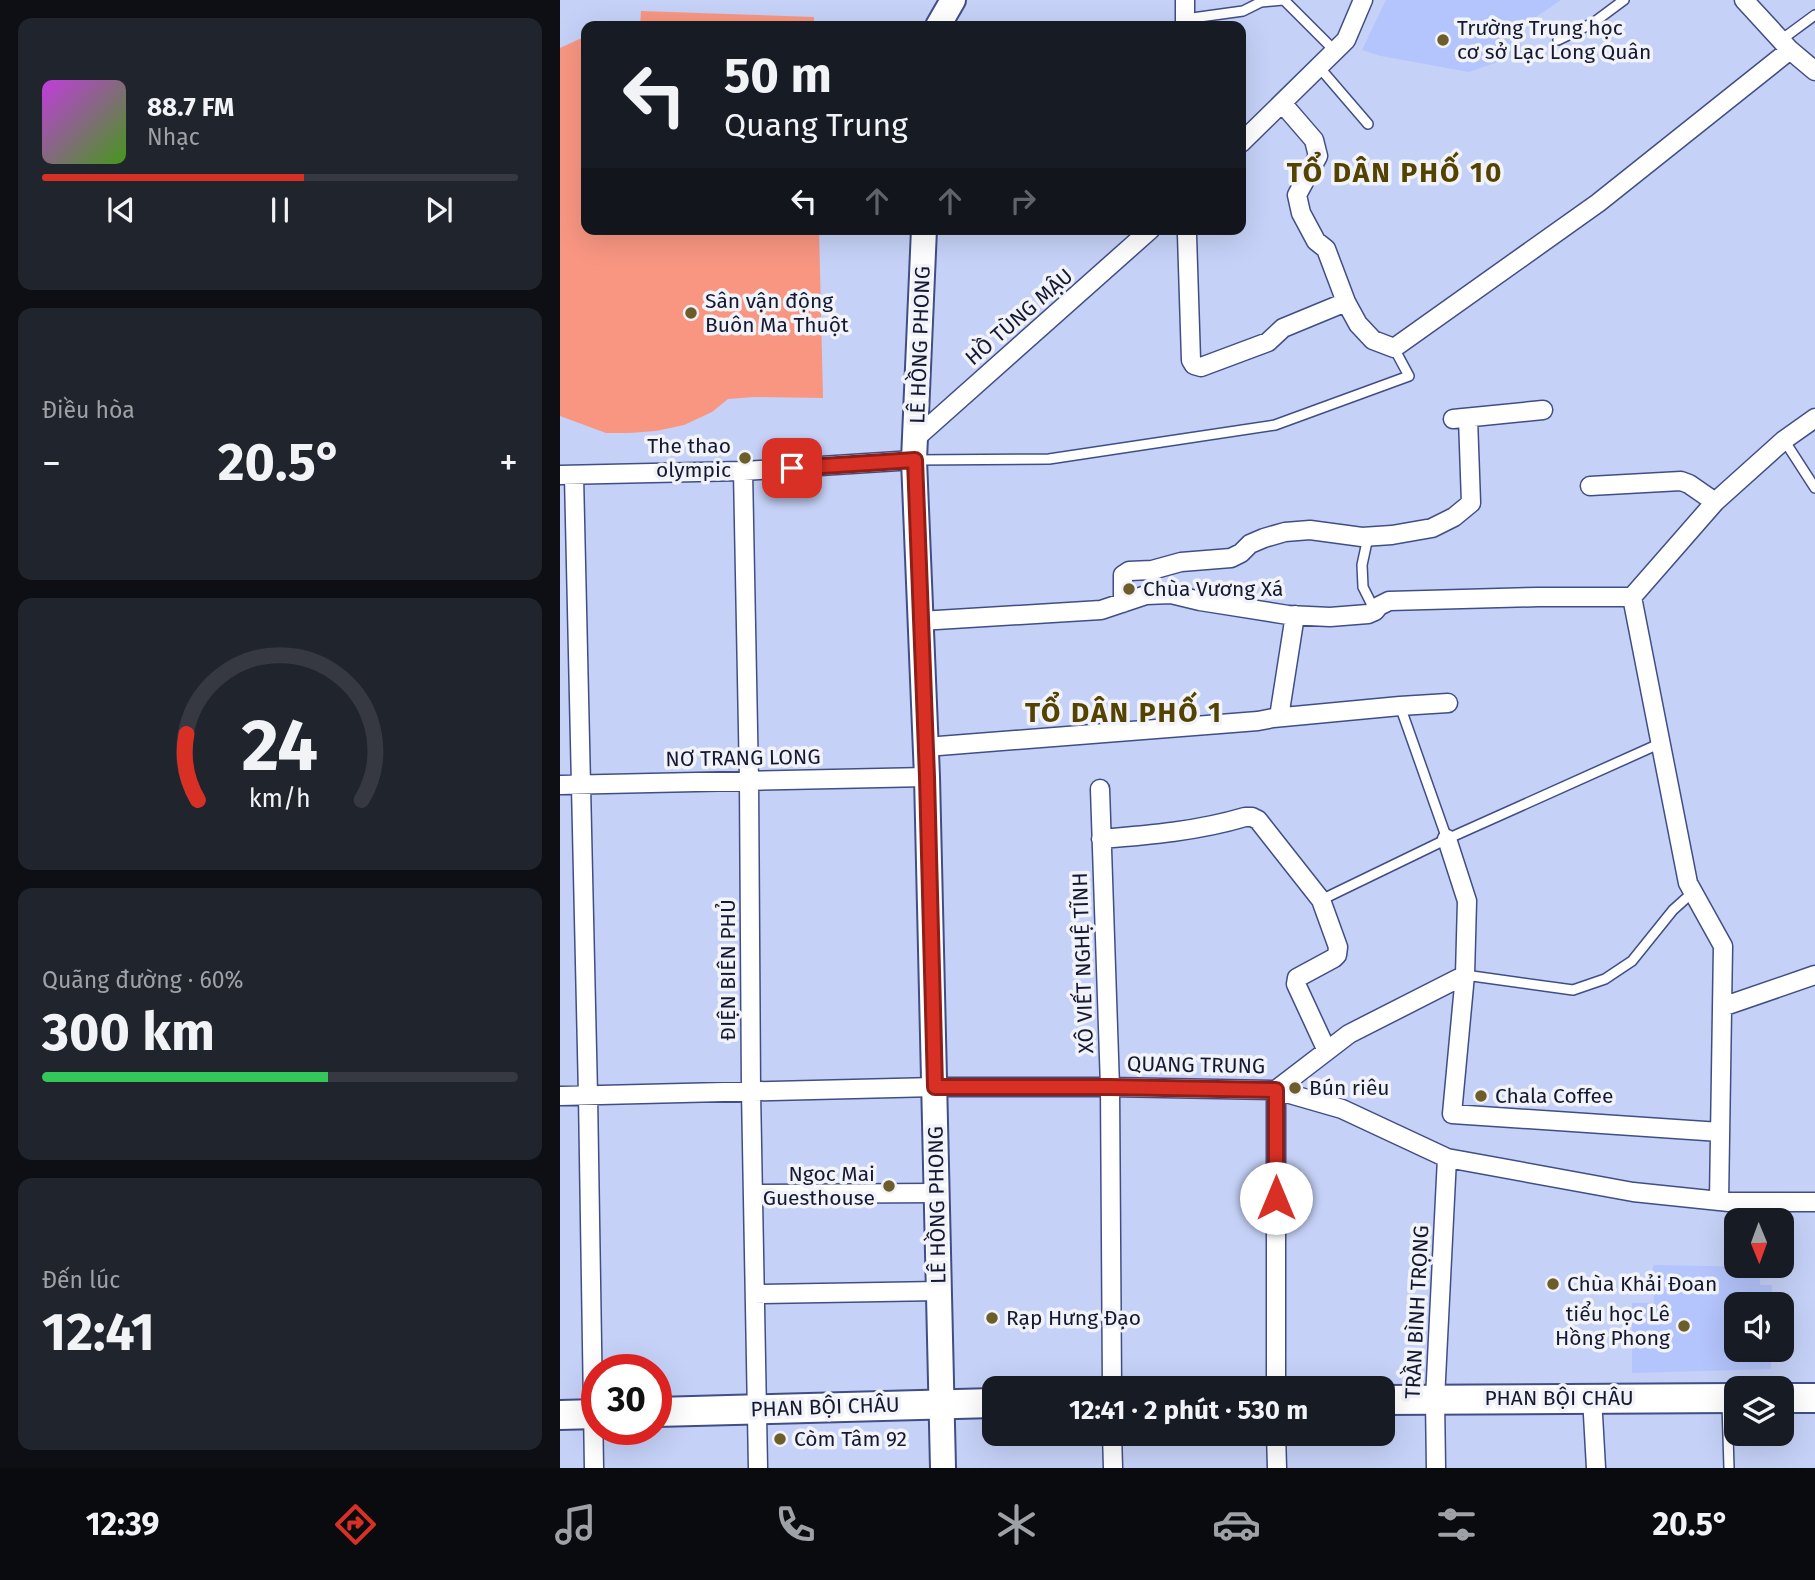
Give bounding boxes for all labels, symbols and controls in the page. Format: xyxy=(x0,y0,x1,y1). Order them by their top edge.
place label: Trường Trung học cơ sở Lạc Long Quân xyxy=(1457,15,1651,65)
marker: Trường Trung học cơ sở Lạc Long Quân xyxy=(1435,32,1451,48)
text: 50 m xyxy=(724,46,832,105)
icon: left xyxy=(609,49,700,140)
text: 88.7 FM xyxy=(147,92,234,123)
text: Quang Trung xyxy=(724,106,908,144)
text: Nhạc xyxy=(147,123,200,151)
district label: TỔ DÂN PHỐ 10 xyxy=(1287,151,1503,189)
icon: left xyxy=(785,182,823,220)
icon: ahead xyxy=(858,182,896,220)
icon: ahead xyxy=(931,182,969,220)
icon: right xyxy=(1004,182,1042,220)
icon: previous xyxy=(102,191,140,229)
icon: pause xyxy=(261,191,299,229)
icon: next xyxy=(420,191,458,229)
street label: HỒ TÙNG MẬU xyxy=(958,262,1078,371)
street label: LÊ HỒNG PHONG xyxy=(902,266,936,424)
place label: Sân vận động Buôn Ma Thuột xyxy=(705,288,849,338)
marker: Sân vận động Buôn Ma Thuột xyxy=(683,305,699,321)
text: Điều hòa xyxy=(42,396,135,424)
text: 20.5° xyxy=(218,431,342,494)
place label: The thao olympic xyxy=(647,433,731,483)
pin xyxy=(762,438,822,498)
text: − xyxy=(42,440,61,486)
text: + xyxy=(499,440,518,486)
icon: arrive xyxy=(773,449,811,487)
marker: The thao olympic xyxy=(737,450,753,466)
place label: Chùa Vương Xá xyxy=(1143,576,1283,602)
marker: Chùa Vương Xá xyxy=(1121,581,1137,597)
district label: TỔ DÂN PHỐ 1 xyxy=(1025,691,1223,729)
text: 24 xyxy=(242,702,318,789)
street label: NƠ TRANG LONG xyxy=(665,744,821,772)
text: km/h xyxy=(249,784,311,814)
street label: XÔ VIẾT NGHỆ TĨNH xyxy=(1065,872,1099,1054)
street label: ĐIỆN BIÊN PHỦ xyxy=(714,899,741,1041)
text: Quãng đường · 60% xyxy=(42,966,244,994)
text: 300 km xyxy=(42,1001,215,1064)
street label: QUANG TRUNG xyxy=(1127,1051,1265,1079)
place label: Bún riêu xyxy=(1309,1075,1390,1101)
marker: Bún riêu xyxy=(1287,1080,1303,1096)
place label: Chala Coffee xyxy=(1495,1083,1613,1109)
marker: Chala Coffee xyxy=(1473,1088,1489,1104)
street label: LÊ HỒNG PHONG xyxy=(921,1126,951,1284)
place label: Ngoc Mai Guesthouse xyxy=(763,1161,875,1211)
position arrow xyxy=(1239,1161,1313,1235)
marker: Ngoc Mai Guesthouse xyxy=(881,1178,897,1194)
north arrow xyxy=(1724,1208,1794,1278)
map controls xyxy=(1724,1208,1794,1446)
street label: TRẦN BÌNH TRỌNG xyxy=(1397,1224,1435,1400)
text: Đến lúc xyxy=(42,1266,120,1294)
place label: Chùa Khải Đoan xyxy=(1567,1271,1717,1297)
marker: Chùa Khải Đoan xyxy=(1545,1276,1561,1292)
button: sound xyxy=(1724,1292,1794,1362)
place label: tiểu học Lê Hồng Phong xyxy=(1555,1300,1670,1351)
text: 12:41 xyxy=(42,1301,155,1364)
place label: Rạp Hưng Đạo xyxy=(1006,1305,1141,1331)
marker: Rạp Hưng Đạo xyxy=(984,1310,1000,1326)
marker: tiểu học Lê Hồng Phong xyxy=(1676,1318,1692,1334)
speed limit sign: 30 xyxy=(581,1354,672,1445)
button: layers xyxy=(1724,1376,1794,1446)
street label: PHAN BỘI CHÂU xyxy=(1484,1385,1634,1411)
street label: PHAN BỘI CHÂU xyxy=(750,1391,900,1423)
text: 12:41 · 2 phút · 530 m xyxy=(1069,1395,1308,1426)
place label: Còm Tâm 92 xyxy=(794,1426,907,1452)
marker: Còm Tâm 92 xyxy=(772,1431,788,1447)
icon: directions xyxy=(331,1500,380,1549)
icon: music xyxy=(551,1500,600,1549)
icon: phone xyxy=(771,1500,820,1549)
icon: climate xyxy=(992,1500,1041,1549)
icon: car xyxy=(1212,1500,1261,1549)
icon: filters xyxy=(1432,1500,1481,1549)
text: 12:39 xyxy=(86,1505,159,1543)
text: 20.5° xyxy=(1653,1505,1729,1543)

